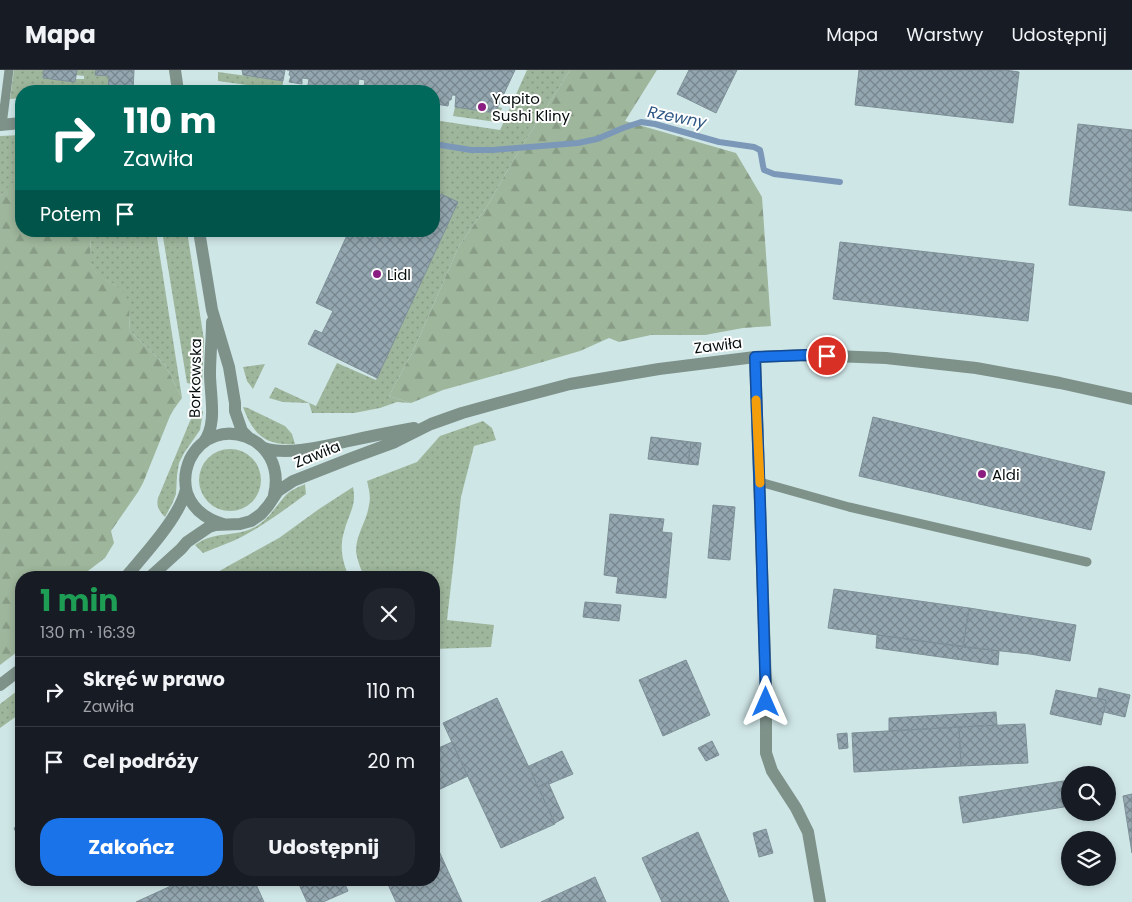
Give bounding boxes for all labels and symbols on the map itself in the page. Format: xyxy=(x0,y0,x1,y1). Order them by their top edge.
place label: Yapito Sushi Kliny xyxy=(492,88,570,126)
water label: Rzewny xyxy=(646,100,709,134)
marker: Yapito Sushi Kliny xyxy=(476,101,488,113)
place label: Lidl xyxy=(387,264,411,285)
marker: Lidl xyxy=(371,268,383,280)
street label: Zawiła xyxy=(693,332,743,358)
pin xyxy=(806,335,848,377)
street label: Borkowska xyxy=(184,338,206,418)
street label: Zawiła xyxy=(291,435,343,473)
place label: Aldi xyxy=(992,464,1020,485)
marker: Aldi xyxy=(976,468,988,480)
position arrow xyxy=(739,675,791,727)

